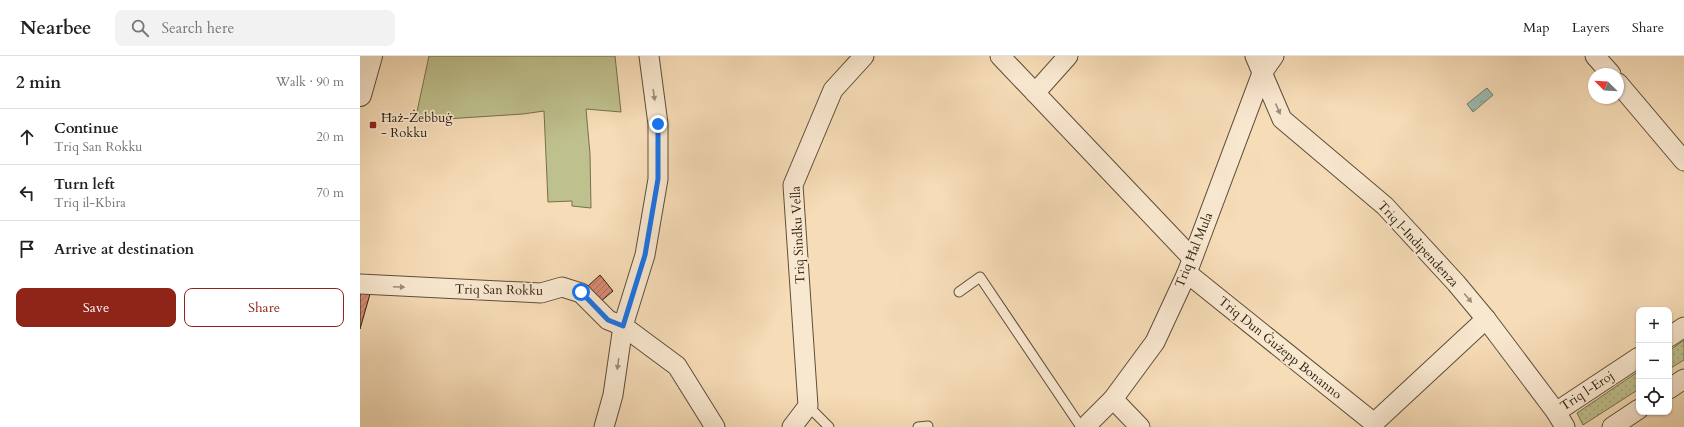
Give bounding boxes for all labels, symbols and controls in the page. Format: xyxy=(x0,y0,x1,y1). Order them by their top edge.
search box xyxy=(115,10,395,46)
text: Nearbee xyxy=(20,15,91,41)
icon: search xyxy=(129,17,151,39)
text: Search here xyxy=(161,18,234,38)
text: Map xyxy=(1523,18,1550,37)
text: Layers xyxy=(1572,18,1610,37)
text: Share xyxy=(1632,18,1664,37)
north arrow xyxy=(1588,68,1624,104)
text: 2 min xyxy=(16,71,61,94)
text: Walk · 90 m xyxy=(276,73,344,91)
one-way arrow xyxy=(651,89,657,101)
one-way arrow xyxy=(1275,103,1281,115)
place label: Ħaż-Żebbuġ - Rokku xyxy=(381,109,453,142)
route end xyxy=(649,115,667,133)
text: Continue xyxy=(54,118,119,138)
marker: Ħaż-Żebbuġ - Rokku xyxy=(368,120,378,130)
icon: ahead xyxy=(16,126,38,148)
text: 20 m xyxy=(316,128,344,146)
text: Triq San Rokku xyxy=(54,138,142,156)
text: Turn left xyxy=(54,174,115,194)
icon: left xyxy=(16,182,38,204)
text: 70 m xyxy=(316,184,344,202)
street label: Triq Sindku Vella xyxy=(786,185,810,284)
text: Triq il-Kbira xyxy=(54,194,126,212)
street label: Triq l-Indipendenza xyxy=(1373,197,1463,291)
street label: Triq Ħal Mula xyxy=(1171,209,1217,290)
icon: arrive xyxy=(16,238,38,260)
text: Arrive at destination xyxy=(54,239,194,259)
street label: Triq San Rokku xyxy=(455,280,543,300)
one-way arrow xyxy=(393,283,405,290)
route start xyxy=(572,283,590,301)
button: Save xyxy=(16,288,176,327)
button: Share xyxy=(184,288,344,327)
one-way arrow xyxy=(1464,292,1473,303)
street label: Triq Dun Ġużepp Bonanno xyxy=(1214,293,1346,403)
map controls xyxy=(1636,307,1672,415)
button: + xyxy=(1636,307,1672,343)
button: − xyxy=(1636,343,1672,379)
one-way arrow xyxy=(615,358,621,371)
street label: Triq l-Eroj xyxy=(1557,367,1617,415)
button: locate xyxy=(1636,379,1672,415)

